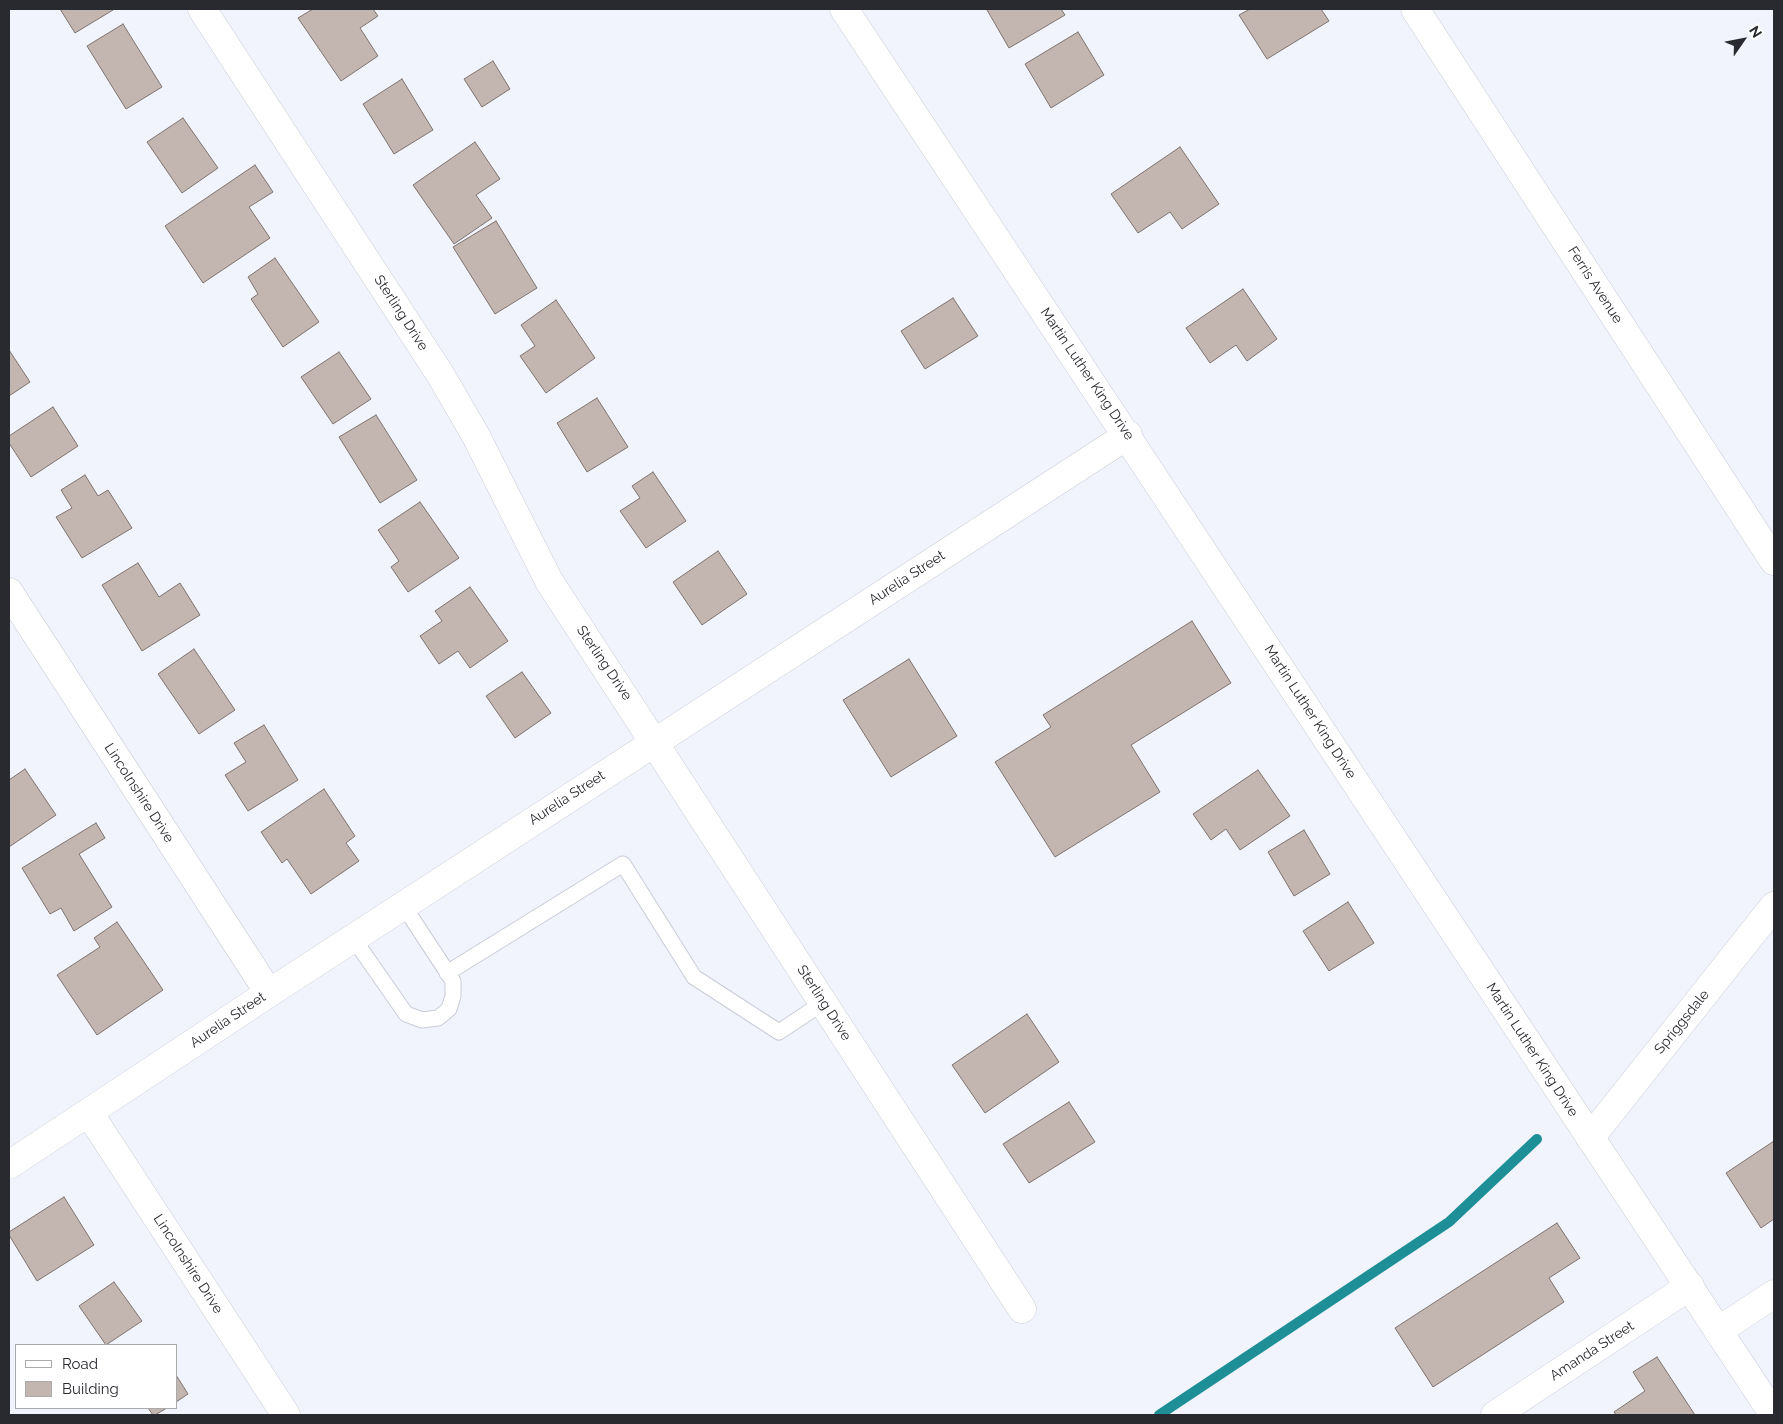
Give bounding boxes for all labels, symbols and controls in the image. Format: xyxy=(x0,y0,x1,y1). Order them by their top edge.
north arrow xyxy=(1718,15,1768,65)
text: N xyxy=(1746,23,1765,41)
street label: Ferris Avenue xyxy=(1564,243,1626,327)
street label: Sterling Drive xyxy=(370,272,432,354)
street label: Martin Luther King Drive xyxy=(1036,305,1138,443)
street label: Aurelia Street xyxy=(866,547,948,609)
street label: Sterling Drive xyxy=(573,622,635,704)
street label: Martin Luther King Drive xyxy=(1260,642,1360,782)
street label: Lincolnshire Drive xyxy=(101,740,177,846)
street label: Aurelia Street xyxy=(526,767,608,829)
street label: Sterling Drive xyxy=(793,962,855,1044)
street label: Martin Luther King Drive xyxy=(1482,980,1582,1120)
street label: Spriggsdale xyxy=(1651,987,1713,1057)
street label: Aurelia Street xyxy=(187,989,269,1051)
street label: Lincolnshire Drive xyxy=(150,1211,226,1317)
street label: Amanda Street xyxy=(1547,1318,1637,1384)
legend xyxy=(15,1344,178,1409)
text: Road xyxy=(62,1355,98,1373)
text: Building xyxy=(62,1380,119,1398)

